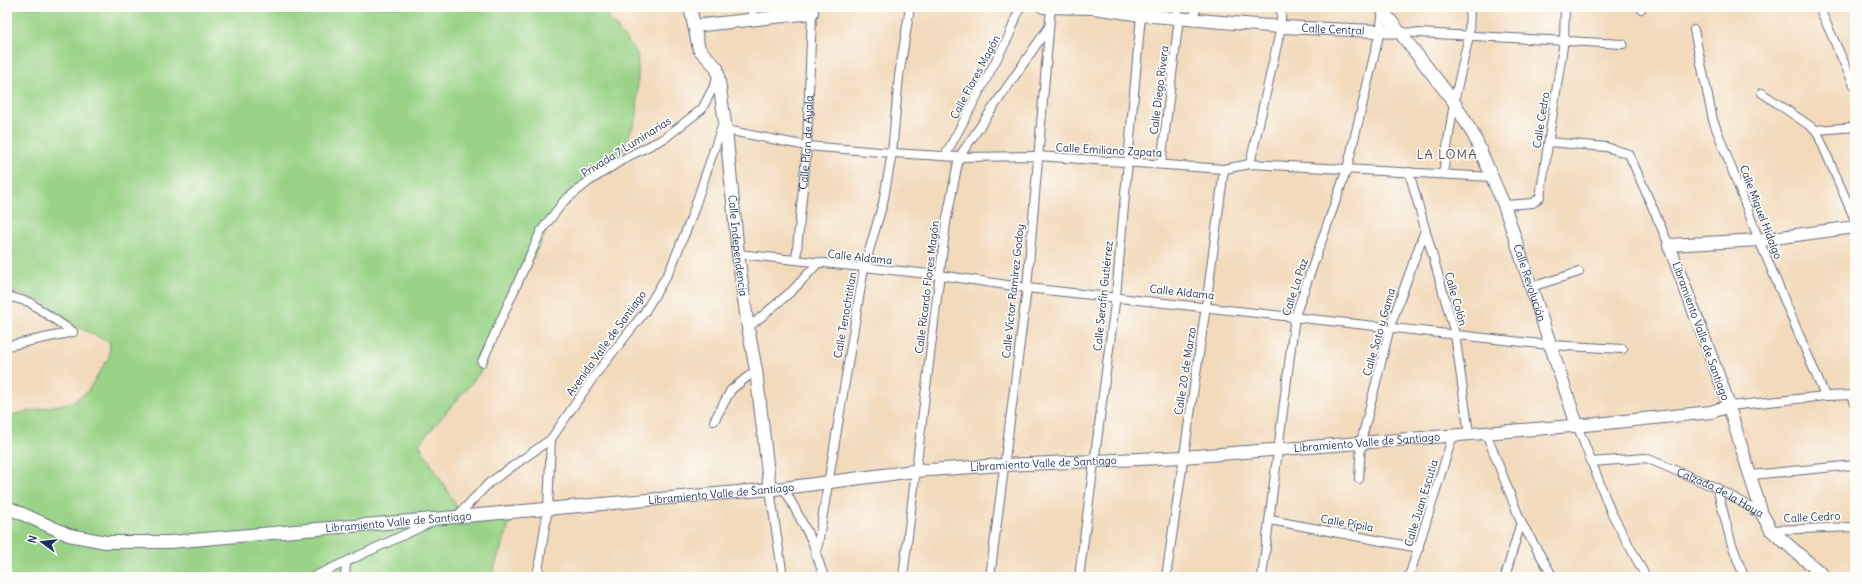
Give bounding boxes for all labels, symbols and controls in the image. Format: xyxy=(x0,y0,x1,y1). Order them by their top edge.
street label: Calle Central xyxy=(1301,21,1365,38)
street label: Calle Flores Magón xyxy=(947,33,1003,121)
street label: Calle Diego Rivera xyxy=(1147,45,1171,135)
street label: Calle Cedro xyxy=(1530,91,1552,149)
street label: Calle Plan de Ayala xyxy=(796,95,816,190)
street label: Privada 7 Luminarias xyxy=(578,114,674,180)
street label: Calle Emiliano Zapata xyxy=(1055,140,1163,160)
district label: LA LOMA xyxy=(1416,146,1478,163)
street label: Calle Miguel Hidalgo xyxy=(1737,163,1785,261)
street label: Calle Independencia xyxy=(725,194,751,297)
street label: Calle Ricardo Flores Magón xyxy=(912,220,942,354)
street label: Calle Víctor Ramírez Godoy xyxy=(999,223,1027,359)
street label: Calle Serafín Gutiérrez xyxy=(1090,240,1116,352)
street label: Calle Revolución xyxy=(1510,242,1549,323)
street label: Calle Aldama xyxy=(827,247,893,267)
street label: Calle La Paz xyxy=(1279,256,1311,318)
street label: Libramiento Valle de Santiago xyxy=(1669,260,1733,402)
street label: Calle Tenochtitlan xyxy=(831,271,859,359)
street label: Calle Colón xyxy=(1442,271,1470,327)
street label: Calle Aldama xyxy=(1149,282,1215,302)
street label: Calle Soto y Gama xyxy=(1360,286,1398,378)
street label: Avenida Valle de Santiago xyxy=(563,288,649,398)
street label: Calle 20 de Marzo xyxy=(1171,326,1199,416)
street label: Libramiento Valle de Santiago xyxy=(1293,429,1441,455)
street label: Libramiento Valle de Santiago xyxy=(970,453,1117,474)
street label: Calle Juan Escutia xyxy=(1401,458,1441,548)
street label: Calzada de la Hoya xyxy=(1675,465,1766,520)
street label: Libramiento Valle de Santiago xyxy=(647,480,795,507)
street label: Libramiento Valle de Santiago xyxy=(325,509,472,535)
street label: Calle Cedro xyxy=(1783,509,1841,525)
street label: Calle Pípila xyxy=(1319,511,1375,535)
north arrow xyxy=(22,522,62,562)
text: N xyxy=(25,534,40,545)

